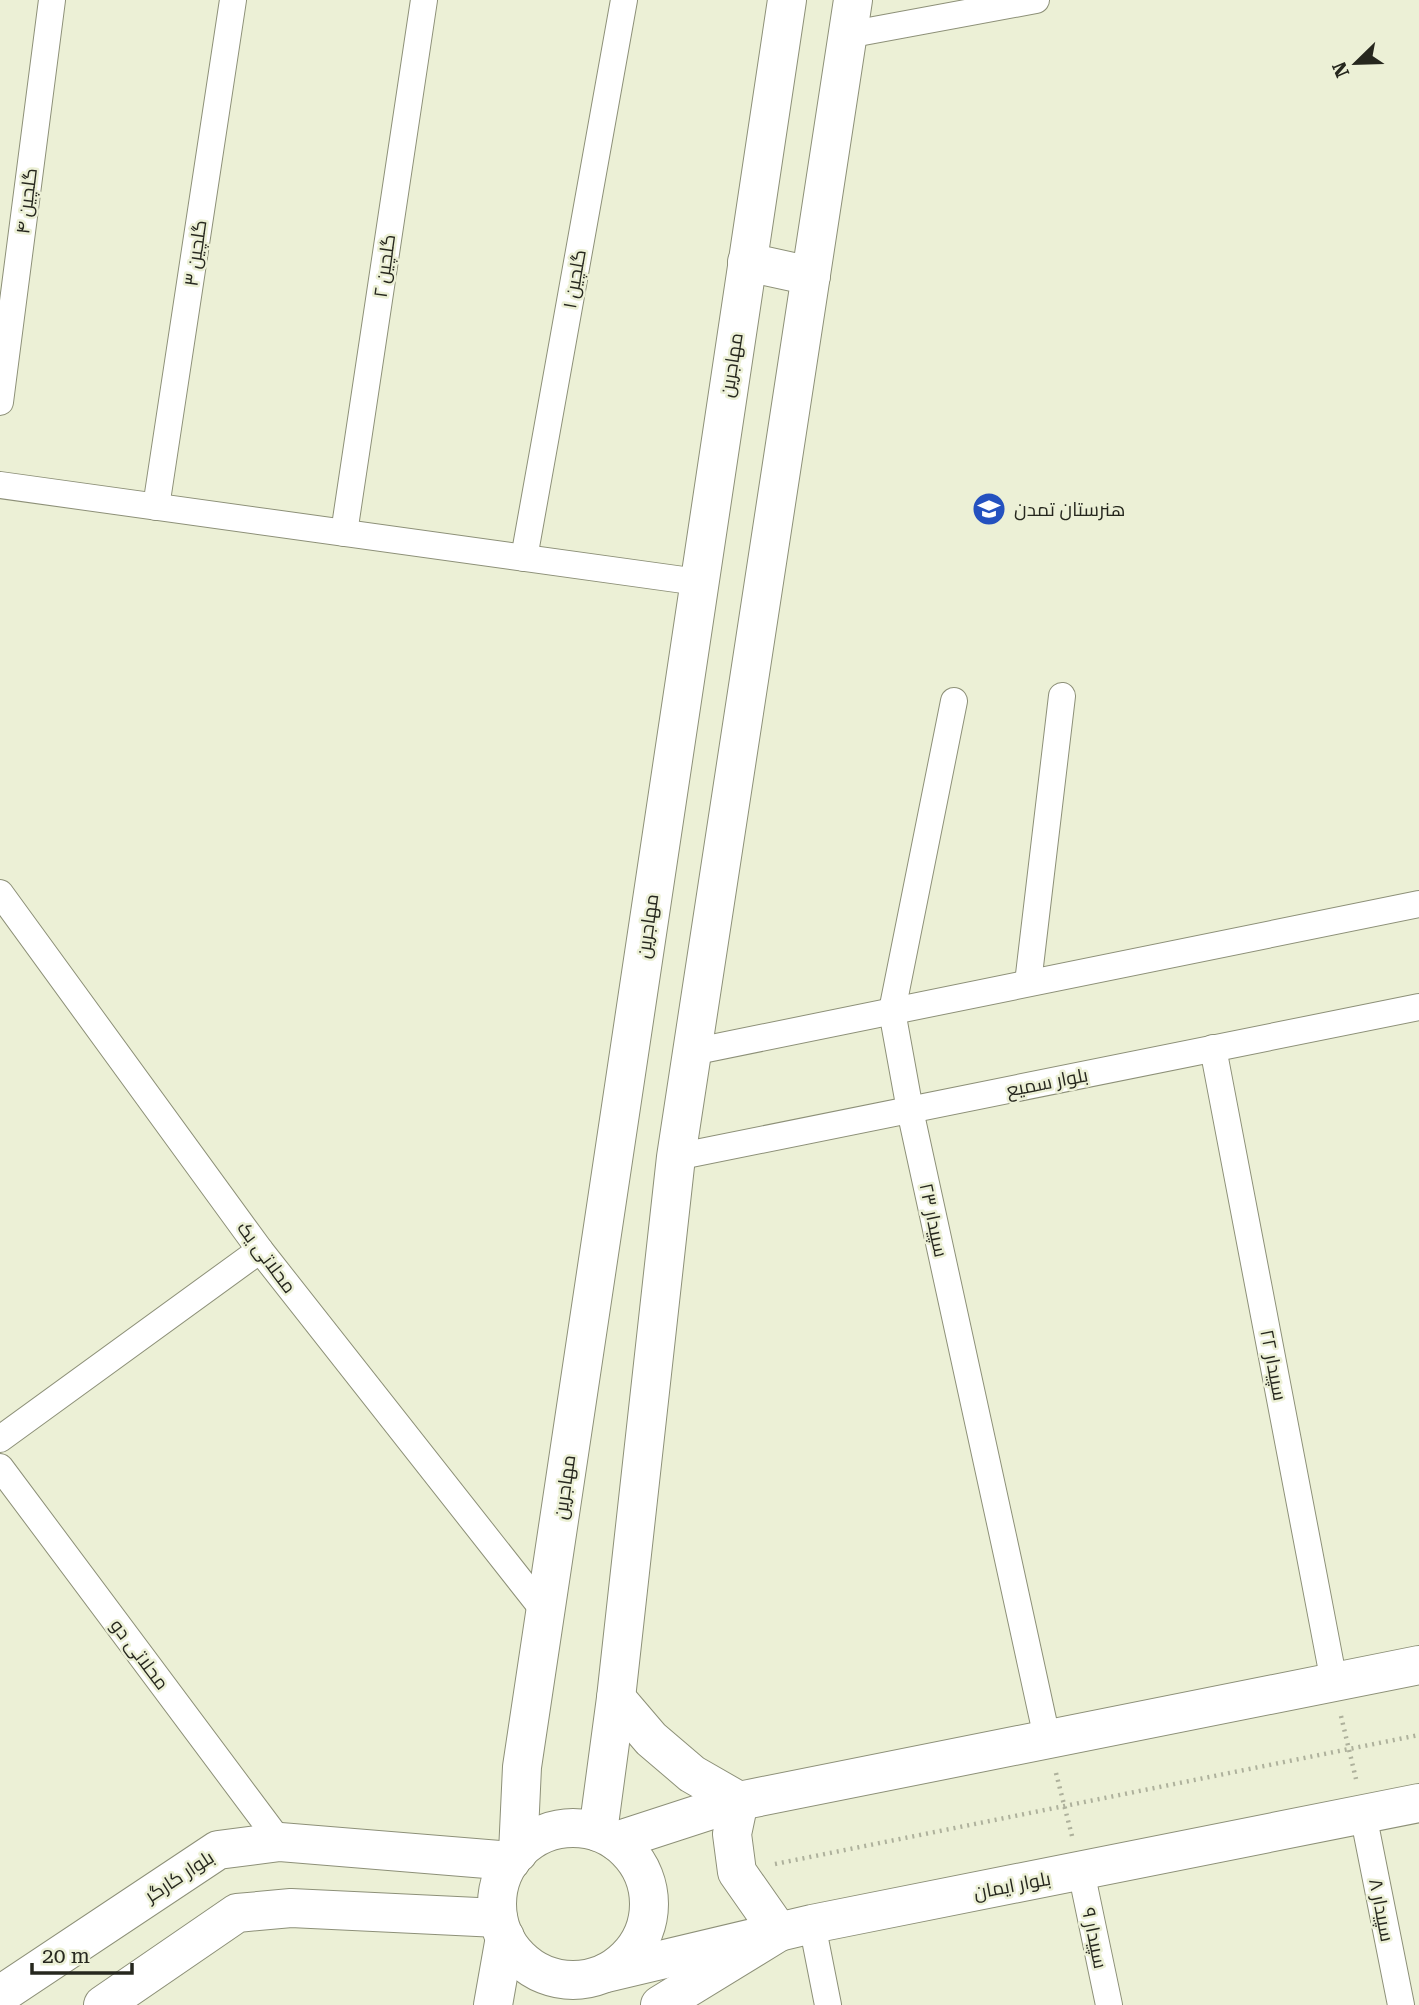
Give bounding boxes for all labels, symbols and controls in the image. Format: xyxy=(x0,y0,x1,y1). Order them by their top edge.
north arrow xyxy=(1321,28,1391,98)
text: N xyxy=(1327,58,1354,81)
street label: گلچین ۴ xyxy=(11,167,43,236)
street label: گلچین ۳ xyxy=(179,218,213,288)
street label: گلچین ۲ xyxy=(369,233,401,299)
street label: گلچین ۱ xyxy=(558,248,592,311)
street label: مهاجرین xyxy=(715,331,748,399)
school or university icon: هنرستان تمدن xyxy=(970,490,1008,528)
place label: هنرستان تمدن xyxy=(1014,498,1126,521)
street label: مهاجرین xyxy=(632,892,663,960)
street label: بلوار سمیع xyxy=(1004,1063,1090,1104)
street label: سپیدار ۲۳ xyxy=(914,1181,953,1259)
street label: محلاتی یک xyxy=(232,1217,301,1298)
street label: سپیدار ۲۲ xyxy=(1255,1328,1292,1403)
street label: مهاجرین xyxy=(549,1453,580,1521)
street label: محلاتی دو xyxy=(106,1614,174,1694)
street label: بلوار کارگر xyxy=(140,1846,218,1908)
street label: بلوار ایمان xyxy=(972,1867,1053,1904)
street label: سپیدار ۸ xyxy=(1364,1877,1399,1944)
street label: سپیدار ۹ xyxy=(1077,1905,1112,1971)
scale bar xyxy=(32,1932,131,1976)
text: 20 m xyxy=(42,1944,90,1968)

